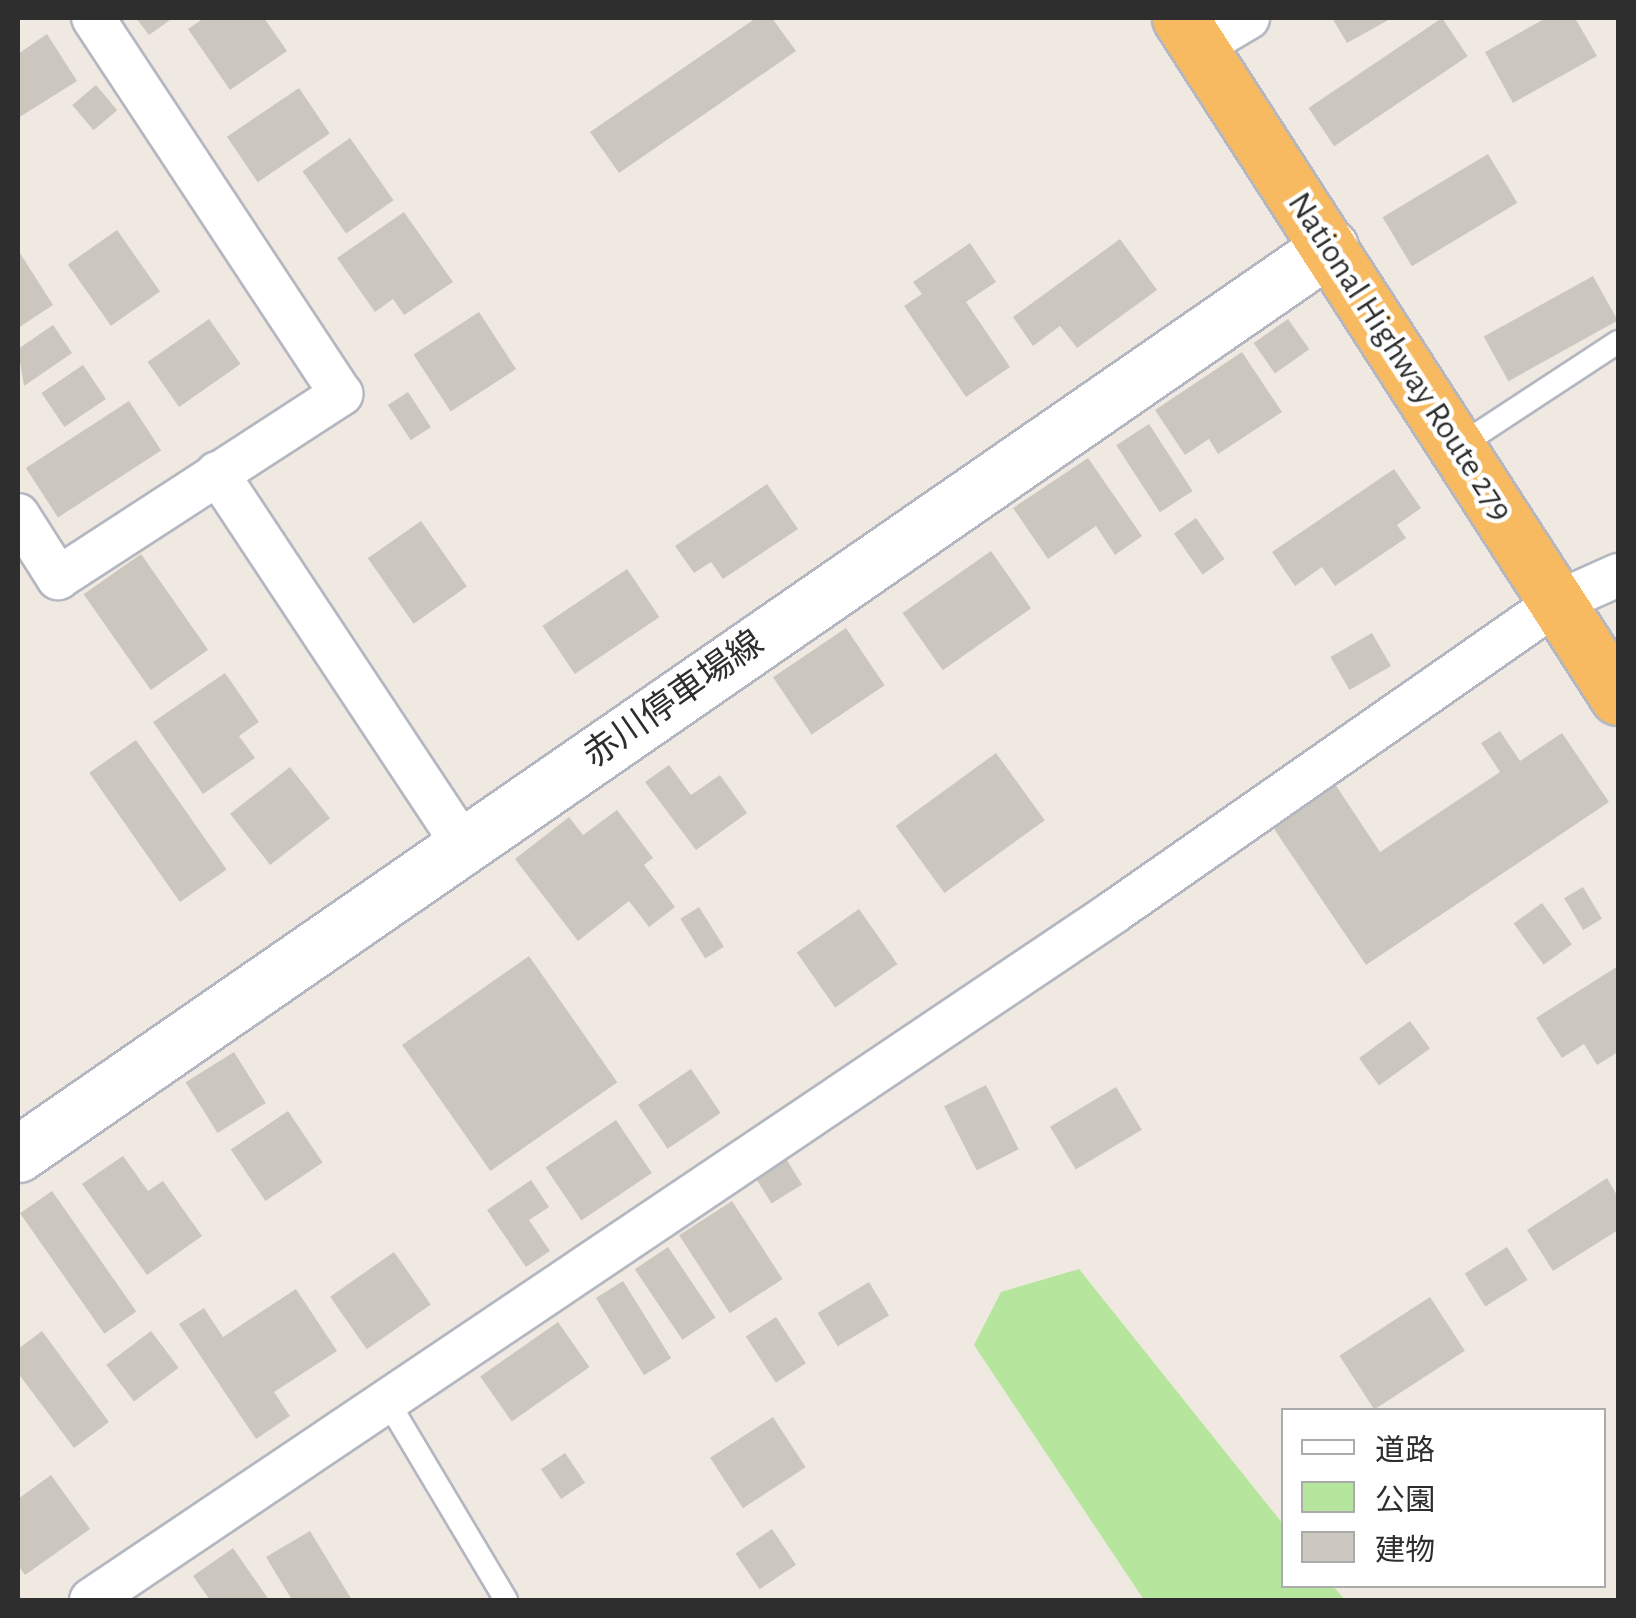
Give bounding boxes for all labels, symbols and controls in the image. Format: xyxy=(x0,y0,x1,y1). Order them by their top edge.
street label: National Highway Route 279 xyxy=(1278,185,1522,529)
street label: 赤川停車場線 xyxy=(576,623,772,777)
legend xyxy=(1281,1408,1606,1588)
text: 道路 xyxy=(1375,1436,1435,1466)
text: 公園 xyxy=(1375,1486,1435,1516)
text: 建物 xyxy=(1375,1536,1435,1566)

